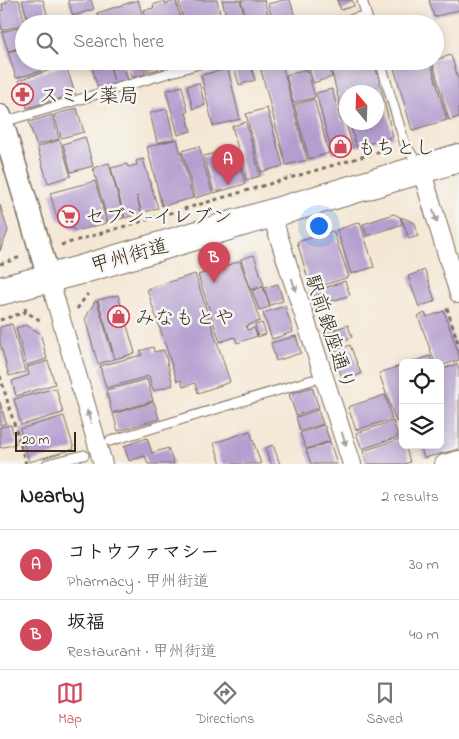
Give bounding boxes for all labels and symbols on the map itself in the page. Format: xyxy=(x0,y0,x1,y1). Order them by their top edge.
pharmacy icon: スミレ薬局 xyxy=(11,83,35,107)
place label: スミレ薬局 xyxy=(39,83,139,112)
north arrow xyxy=(339,85,384,130)
shop icon: もちとし xyxy=(329,135,353,159)
place label: もちとし xyxy=(357,135,435,164)
pin: A xyxy=(212,144,244,185)
supermarket icon: セブン-イレブン xyxy=(57,204,81,228)
place label: セブン-イレブン xyxy=(85,204,233,233)
one-way arrow xyxy=(432,208,439,223)
your location xyxy=(306,213,332,239)
street label: 甲州街道 xyxy=(87,232,172,282)
pin: B xyxy=(198,242,230,283)
street label: 駅前銀座通り xyxy=(296,271,361,394)
one-way arrow xyxy=(290,277,298,292)
shop icon: みなもとや xyxy=(107,305,131,329)
place label: みなもとや xyxy=(135,305,235,334)
one-way arrow xyxy=(85,410,93,425)
scale bar xyxy=(15,429,76,452)
one-way arrow xyxy=(340,432,348,447)

